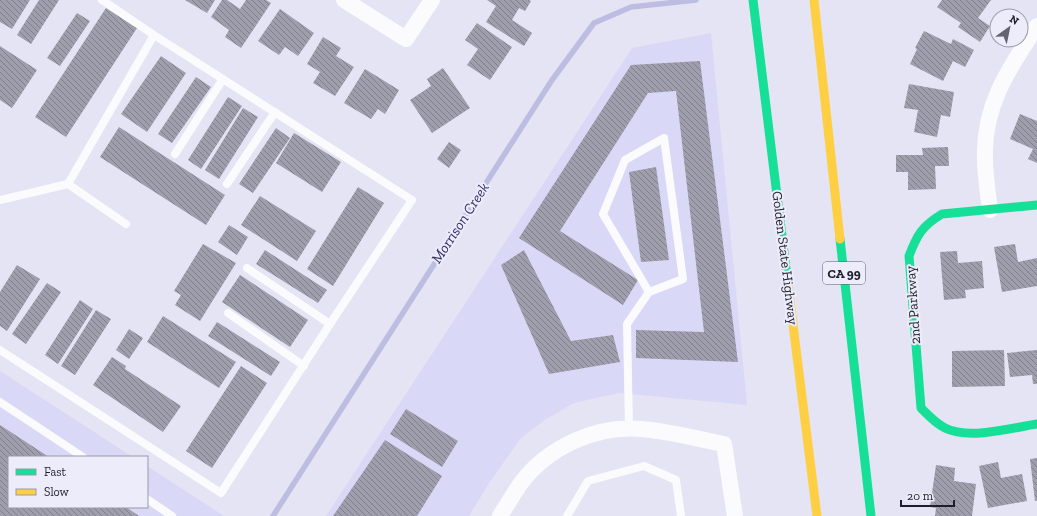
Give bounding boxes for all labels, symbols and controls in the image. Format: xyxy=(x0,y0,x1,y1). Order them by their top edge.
north arrow xyxy=(989,8,1029,48)
text: N xyxy=(1007,12,1022,28)
water label: Morrison Creek xyxy=(427,179,493,267)
street label: Golden State Highway xyxy=(768,190,802,327)
road number: CA 99 xyxy=(823,262,865,284)
street label: 2nd Parkway xyxy=(902,265,924,345)
legend xyxy=(8,456,148,508)
text: Fast xyxy=(44,465,67,479)
scale bar xyxy=(901,482,954,508)
text: Slow xyxy=(44,485,70,499)
text: 20 m xyxy=(907,489,934,503)

